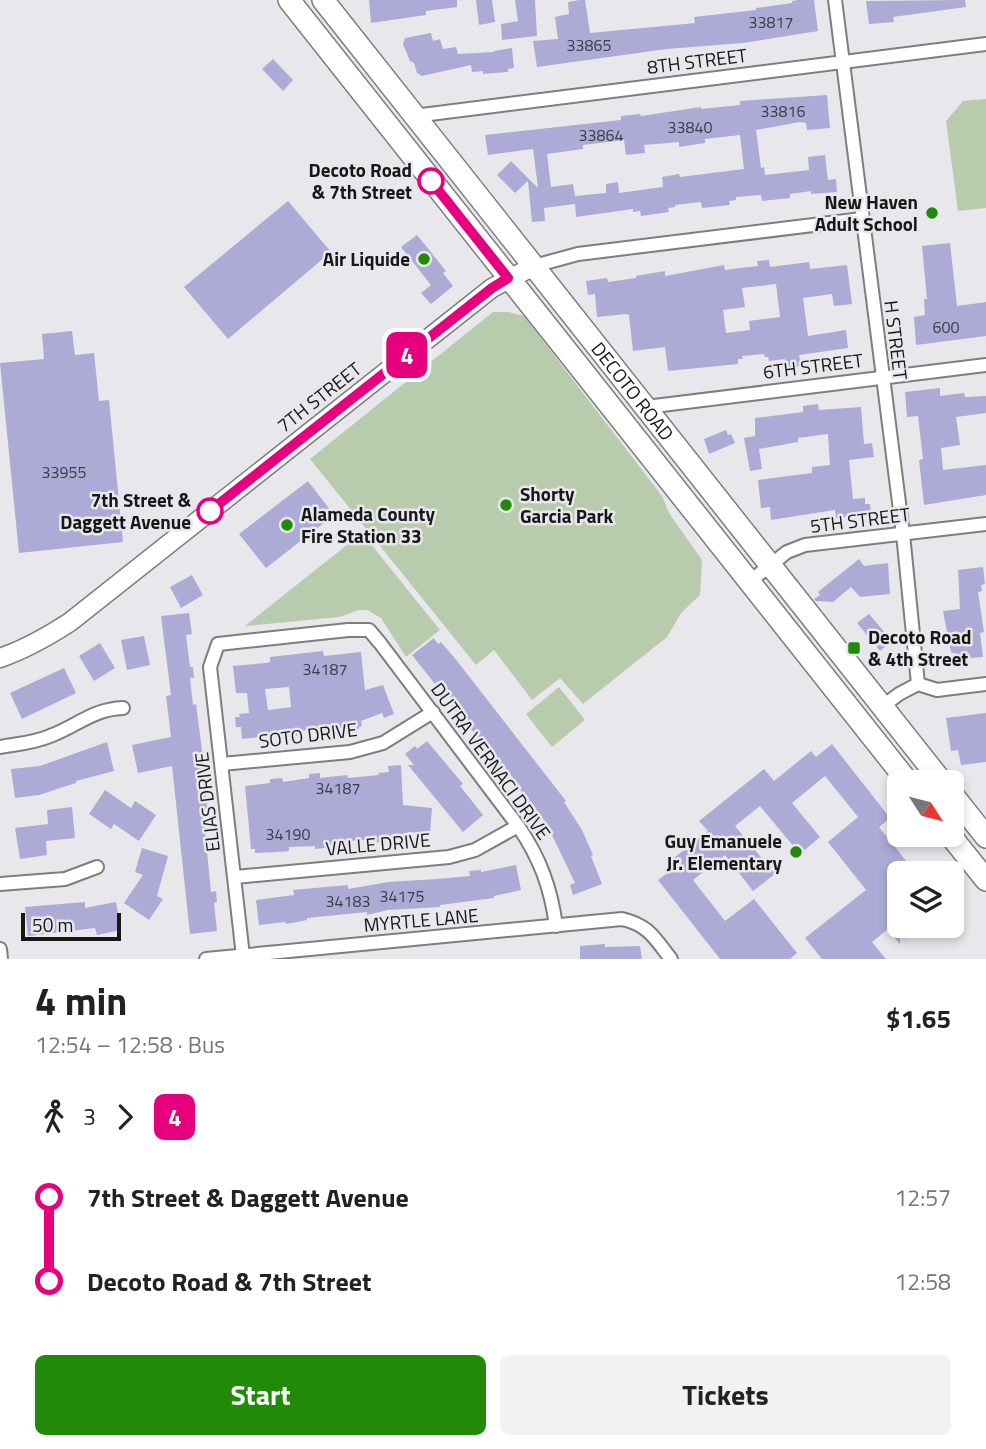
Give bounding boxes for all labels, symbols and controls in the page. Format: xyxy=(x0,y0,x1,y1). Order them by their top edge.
house number: 33817 xyxy=(749,10,793,34)
house number: 33865 xyxy=(567,33,611,57)
street label: 8TH STREET xyxy=(645,40,749,81)
house number: 33816 xyxy=(761,99,805,123)
house number: 33840 xyxy=(668,115,712,139)
house number: 33864 xyxy=(579,123,623,147)
place label: Decoto Road & 7th Street xyxy=(309,155,412,206)
marker: Decoto Road & 7th Street xyxy=(418,168,444,194)
place label: New Haven Adult School xyxy=(815,187,918,238)
marker: New Haven Adult School xyxy=(924,205,940,221)
place label: Air Liquide xyxy=(323,244,410,273)
marker: Air Liquide xyxy=(416,251,432,267)
street label: H STREET xyxy=(877,298,916,381)
house number: 600 xyxy=(933,315,959,339)
line badge: 4 xyxy=(384,332,430,378)
street label: DECOTO ROAD xyxy=(585,335,681,447)
text: 4 xyxy=(400,337,414,373)
street label: 6TH STREET xyxy=(761,345,865,386)
street label: 7TH STREET xyxy=(270,354,367,439)
house number: 33955 xyxy=(42,460,86,484)
place label: Shorty Garcia Park xyxy=(520,479,614,530)
place label: 7th Street & Daggett Avenue xyxy=(60,485,192,536)
marker: Shorty Garcia Park xyxy=(498,497,514,513)
marker: 7th Street & Daggett Avenue xyxy=(197,498,223,524)
place label: Alameda County Fire Station 33 xyxy=(301,499,435,550)
street label: 5TH STREET xyxy=(808,499,912,540)
marker: Alameda County Fire Station 33 xyxy=(279,517,295,533)
place label: Decoto Road & 4th Street xyxy=(868,622,971,673)
marker: Decoto Road & 4th Street xyxy=(846,640,862,656)
house number: 34187 xyxy=(303,657,347,681)
street label: DUTRA VERNACI DRIVE xyxy=(424,676,558,845)
street label: SOTO DRIVE xyxy=(257,714,359,755)
street label: ELIAS DRIVE xyxy=(186,751,227,854)
north arrow xyxy=(887,770,964,847)
map controls xyxy=(887,770,964,938)
house number: 34187 xyxy=(316,776,360,800)
house number: 34190 xyxy=(266,822,310,846)
street label: VALLE DRIVE xyxy=(324,824,431,863)
place label: Guy Emanuele Jr. Elementary xyxy=(665,826,782,877)
marker: Guy Emanuele Jr. Elementary xyxy=(788,844,804,860)
button: layers xyxy=(887,861,964,938)
house number: 34175 xyxy=(380,884,424,908)
house number: 34183 xyxy=(326,889,370,913)
street label: MYRTLE LANE xyxy=(362,900,480,939)
scale bar xyxy=(21,910,121,942)
text: 50 m xyxy=(32,910,73,939)
text: 4 min xyxy=(35,972,127,1030)
text: $1.65 xyxy=(886,999,951,1038)
text: 12:54 – 12:58 · Bus xyxy=(35,1027,225,1062)
icon: walk xyxy=(35,1098,73,1136)
icon: forward xyxy=(106,1098,144,1136)
text: 3 xyxy=(83,1099,96,1134)
text: 4 xyxy=(168,1099,181,1135)
text: 7th Street & Daggett Avenue xyxy=(87,1178,409,1217)
text: 12:57 xyxy=(894,1180,951,1215)
text: Decoto Road & 7th Street xyxy=(87,1262,371,1301)
text: 12:58 xyxy=(894,1264,951,1299)
button: Start xyxy=(35,1355,486,1435)
button: Tickets xyxy=(500,1355,951,1435)

